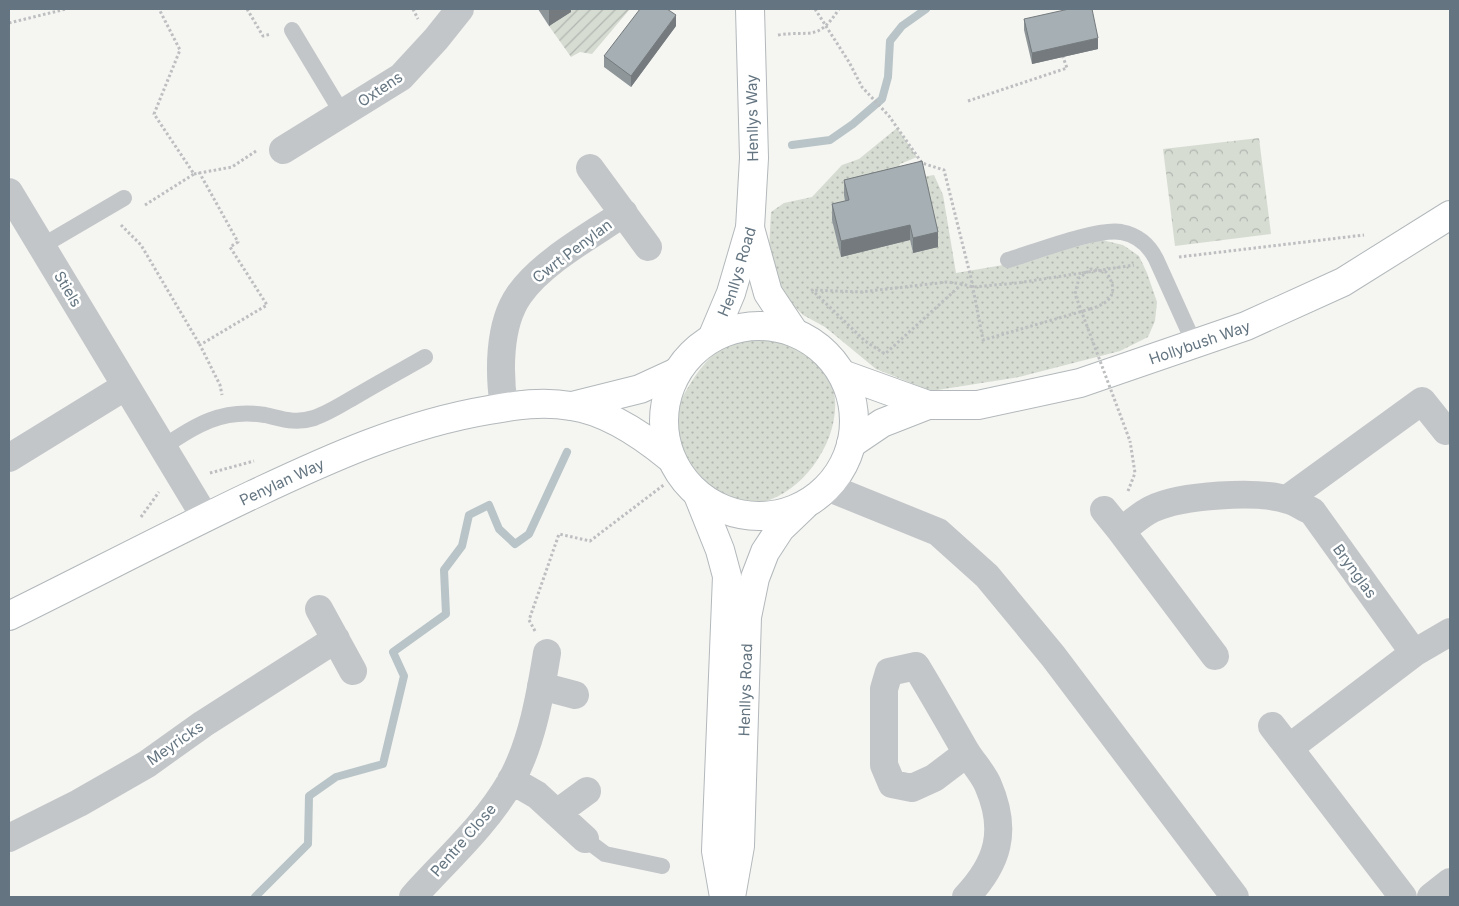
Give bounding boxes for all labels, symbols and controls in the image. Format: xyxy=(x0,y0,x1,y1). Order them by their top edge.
street label: Oxtens xyxy=(354,67,406,111)
street label: Henllys Way xyxy=(742,74,762,162)
street label: Cwrt Penylan xyxy=(529,215,615,287)
street label: Henllys Road xyxy=(713,224,759,319)
street label: Stiels xyxy=(50,268,86,310)
street label: Hollybush Way xyxy=(1146,316,1253,368)
street label: Penylan Way xyxy=(236,454,327,509)
street label: Brynglas xyxy=(1329,540,1381,602)
street label: Henllys Road xyxy=(734,643,756,737)
street label: Meyricks xyxy=(143,717,207,769)
street label: Pentre Close xyxy=(426,800,500,880)

